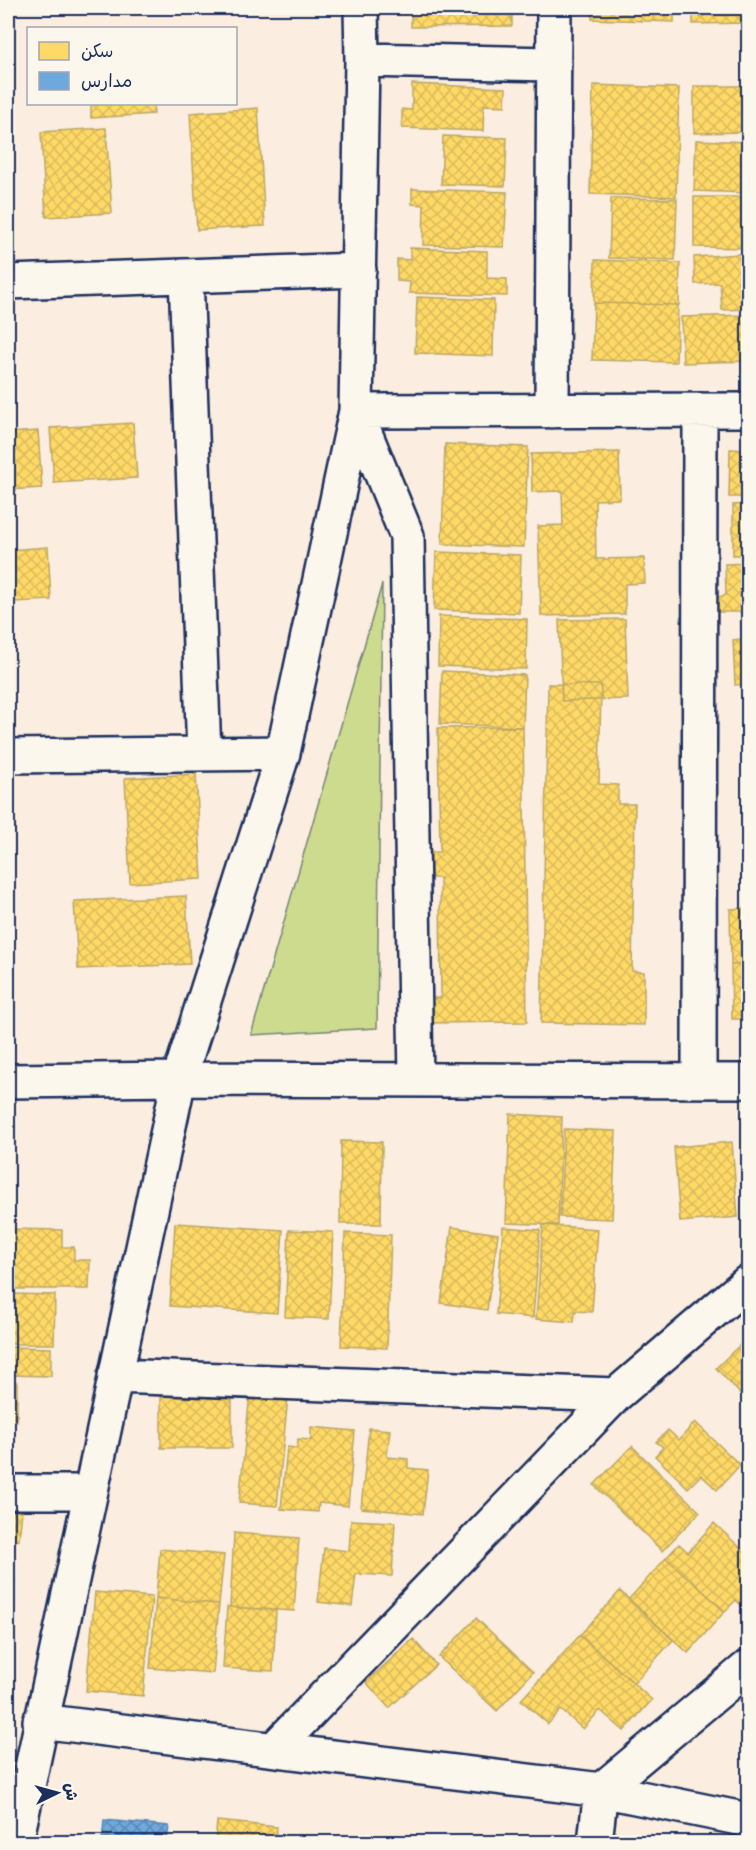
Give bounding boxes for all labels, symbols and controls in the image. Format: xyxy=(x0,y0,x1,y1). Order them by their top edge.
legend xyxy=(27,27,237,105)
text: سكن xyxy=(81,39,113,64)
text: مدارس xyxy=(81,69,132,94)
north arrow xyxy=(27,1763,87,1823)
text: ش xyxy=(59,1782,83,1802)

